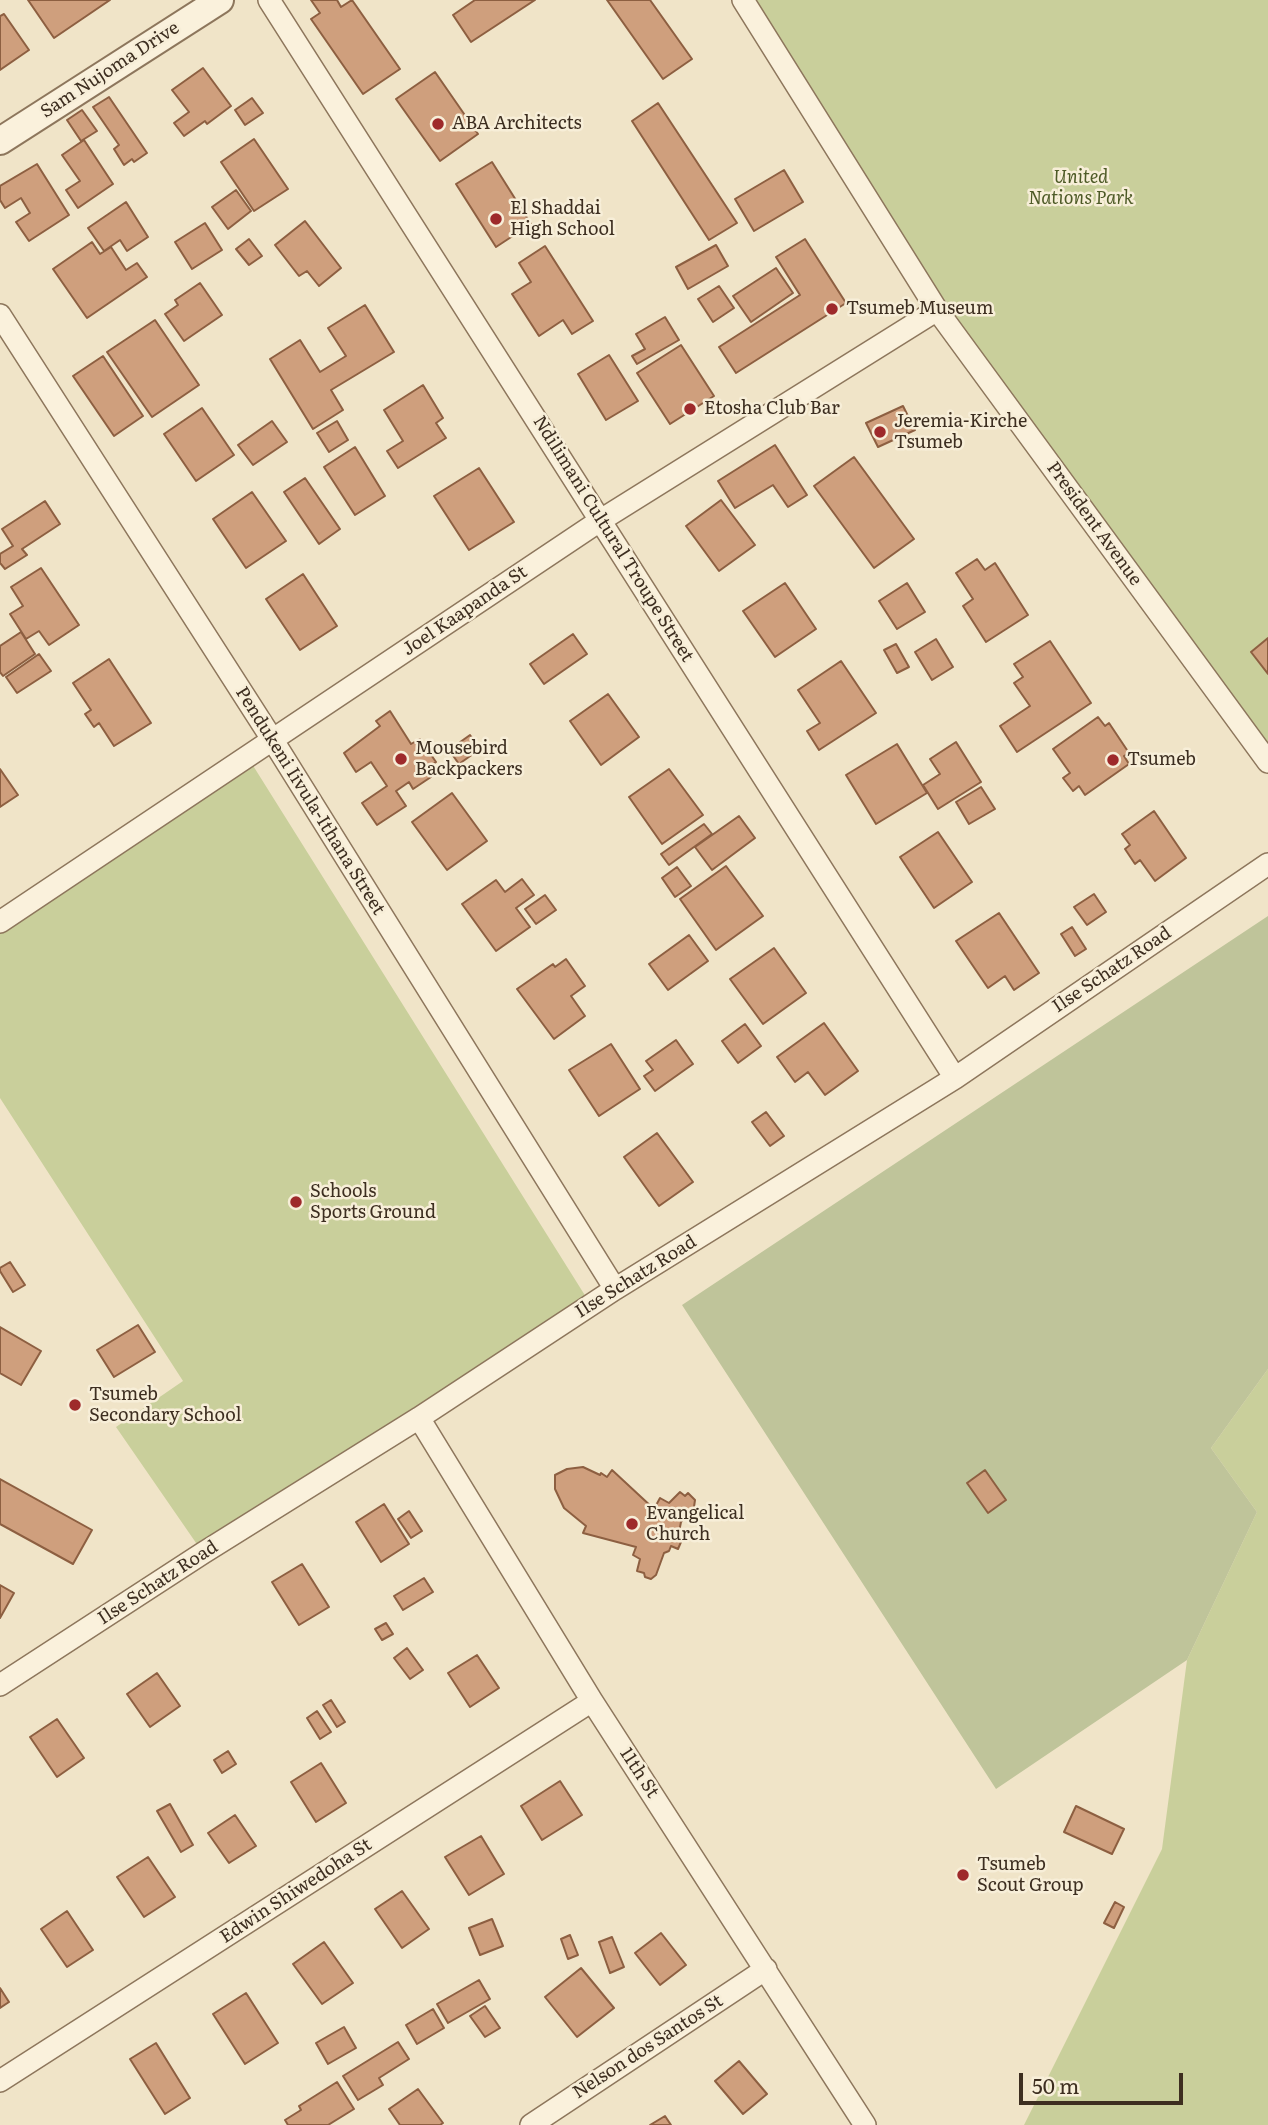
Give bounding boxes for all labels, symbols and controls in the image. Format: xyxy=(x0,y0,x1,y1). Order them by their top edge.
street label: Sam Nujoma Drive xyxy=(37,17,183,123)
place label: ABA Architects xyxy=(452,113,582,135)
marker: ABA Architects xyxy=(430,116,446,132)
park label: United Nations Park xyxy=(1028,167,1134,210)
place label: El Shaddai High School xyxy=(510,198,615,241)
marker: El Shaddai High School xyxy=(488,211,504,227)
place label: Tsumeb Museum xyxy=(846,298,993,320)
marker: Tsumeb Museum xyxy=(824,301,840,317)
place label: Etosha Club Bar xyxy=(704,398,840,420)
marker: Etosha Club Bar xyxy=(682,401,698,417)
place label: Jeremia-Kirche Tsumeb xyxy=(894,411,1027,453)
street label: Ndilimani Cultural Troupe Street xyxy=(528,412,698,666)
marker: Jeremia-Kirche Tsumeb xyxy=(872,424,888,440)
street label: President Avenue xyxy=(1042,458,1146,590)
street label: Joel Kaapanda St xyxy=(399,561,531,661)
street label: Pendukeni Iivula-Ithana Street xyxy=(231,683,389,919)
place label: Mousebird Backpackers xyxy=(415,738,522,780)
place label: Tsumeb xyxy=(1127,749,1196,771)
marker: Mousebird Backpackers xyxy=(393,751,409,767)
marker: Tsumeb xyxy=(1105,752,1121,768)
street label: Ilse Schatz Road xyxy=(1049,922,1175,1018)
place label: Schools Sports Ground xyxy=(310,1181,436,1224)
marker: Schools Sports Ground xyxy=(288,1194,304,1210)
street label: Ilse Schatz Road xyxy=(572,1231,700,1323)
place label: Tsumeb Secondary School xyxy=(89,1384,241,1426)
marker: Tsumeb Secondary School xyxy=(67,1397,83,1413)
place label: Evangelical Church xyxy=(646,1503,744,1546)
marker: Evangelical Church xyxy=(624,1516,640,1532)
street label: Ilse Schatz Road xyxy=(94,1536,222,1630)
street label: 11th St xyxy=(615,1744,663,1802)
street label: Edwin Shiwedoha St xyxy=(216,1834,376,1948)
place label: Tsumeb Scout Group xyxy=(977,1854,1084,1896)
marker: Tsumeb Scout Group xyxy=(955,1867,971,1883)
street label: Nelson dos Santos St xyxy=(569,1990,727,2104)
scale bar xyxy=(1023,2058,1188,2102)
text: 50 m xyxy=(1032,2069,1079,2100)

